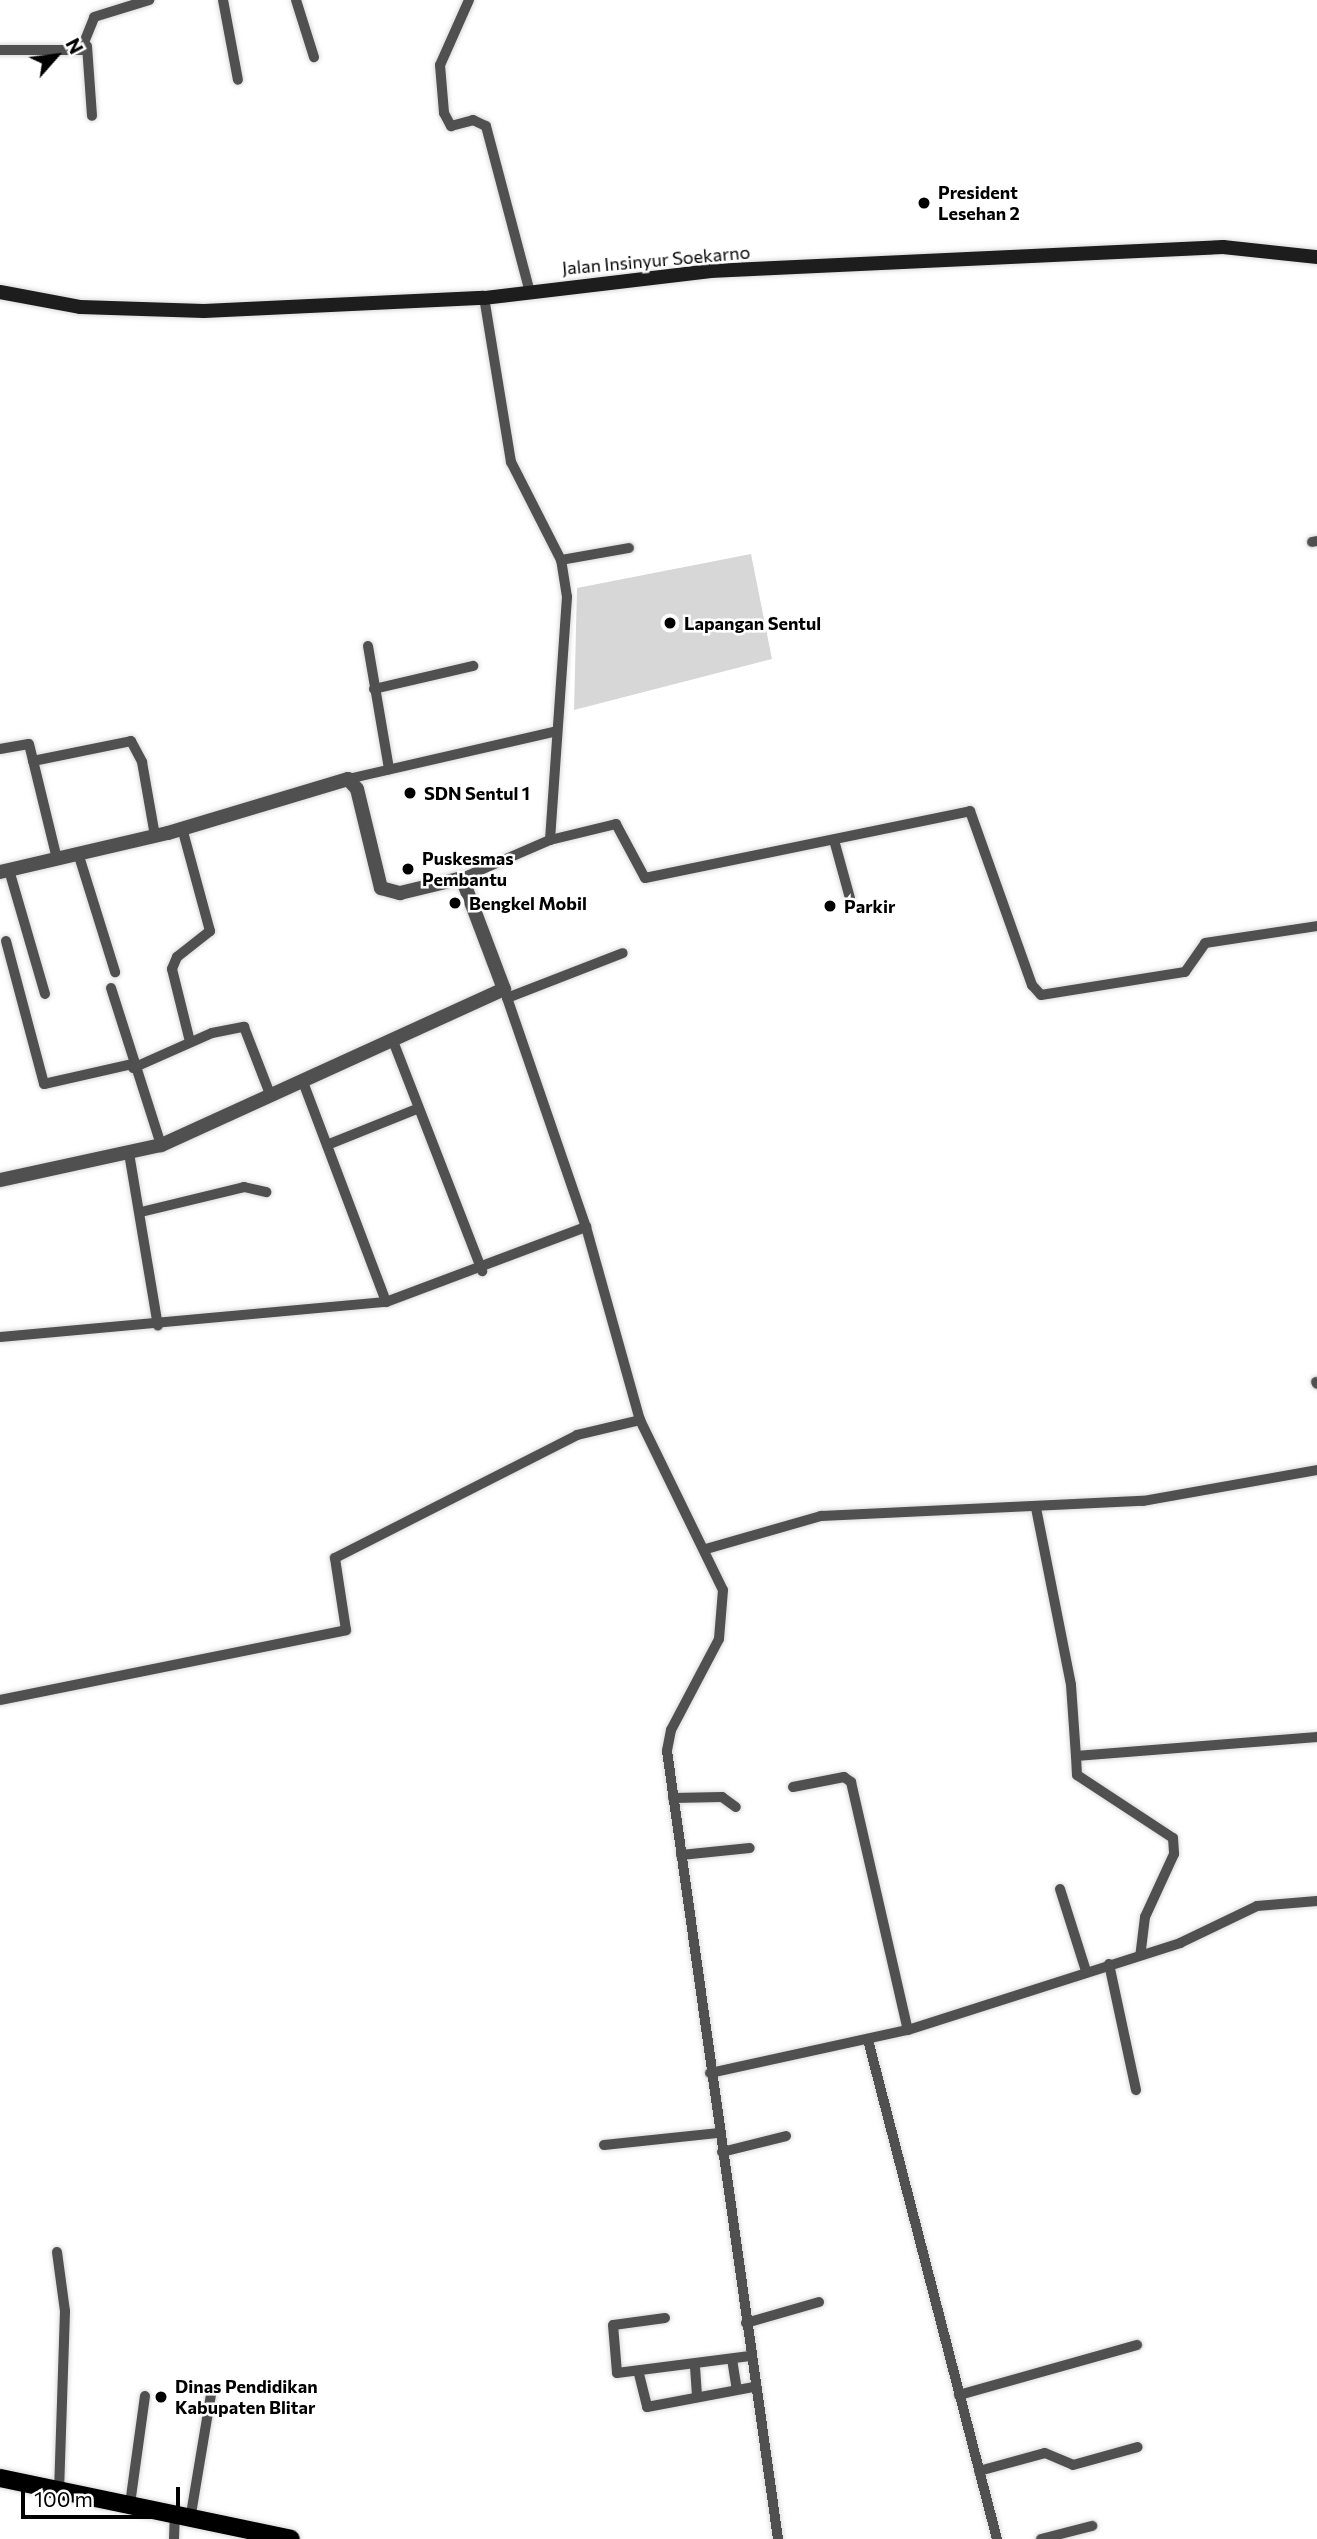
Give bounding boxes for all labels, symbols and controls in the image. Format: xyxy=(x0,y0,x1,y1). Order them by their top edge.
north arrow xyxy=(21,21,91,91)
text: N xyxy=(61,34,88,58)
place label: President Lesehan 2 xyxy=(938,182,1020,224)
marker: President Lesehan 2 xyxy=(916,195,932,211)
street label: Jalan Insinyur Soekarno xyxy=(561,241,751,279)
place label: Lapangan Sentul xyxy=(684,612,821,634)
marker: Lapangan Sentul xyxy=(662,615,678,631)
place label: SDN Sentul 1 xyxy=(424,782,530,804)
marker: SDN Sentul 1 xyxy=(402,785,418,801)
place label: Puskesmas Pembantu xyxy=(422,848,514,890)
marker: Puskesmas Pembantu xyxy=(400,861,416,877)
place label: Bengkel Mobil xyxy=(469,892,587,914)
marker: Bengkel Mobil xyxy=(447,895,463,911)
place label: Parkir xyxy=(844,895,895,917)
marker: Parkir xyxy=(822,898,838,914)
place label: Dinas Pendidikan Kabupaten Blitar xyxy=(175,2376,318,2418)
marker: Dinas Pendidikan Kabupaten Blitar xyxy=(153,2389,169,2405)
scale bar xyxy=(24,2472,184,2516)
text: 100 m xyxy=(34,2486,93,2511)

